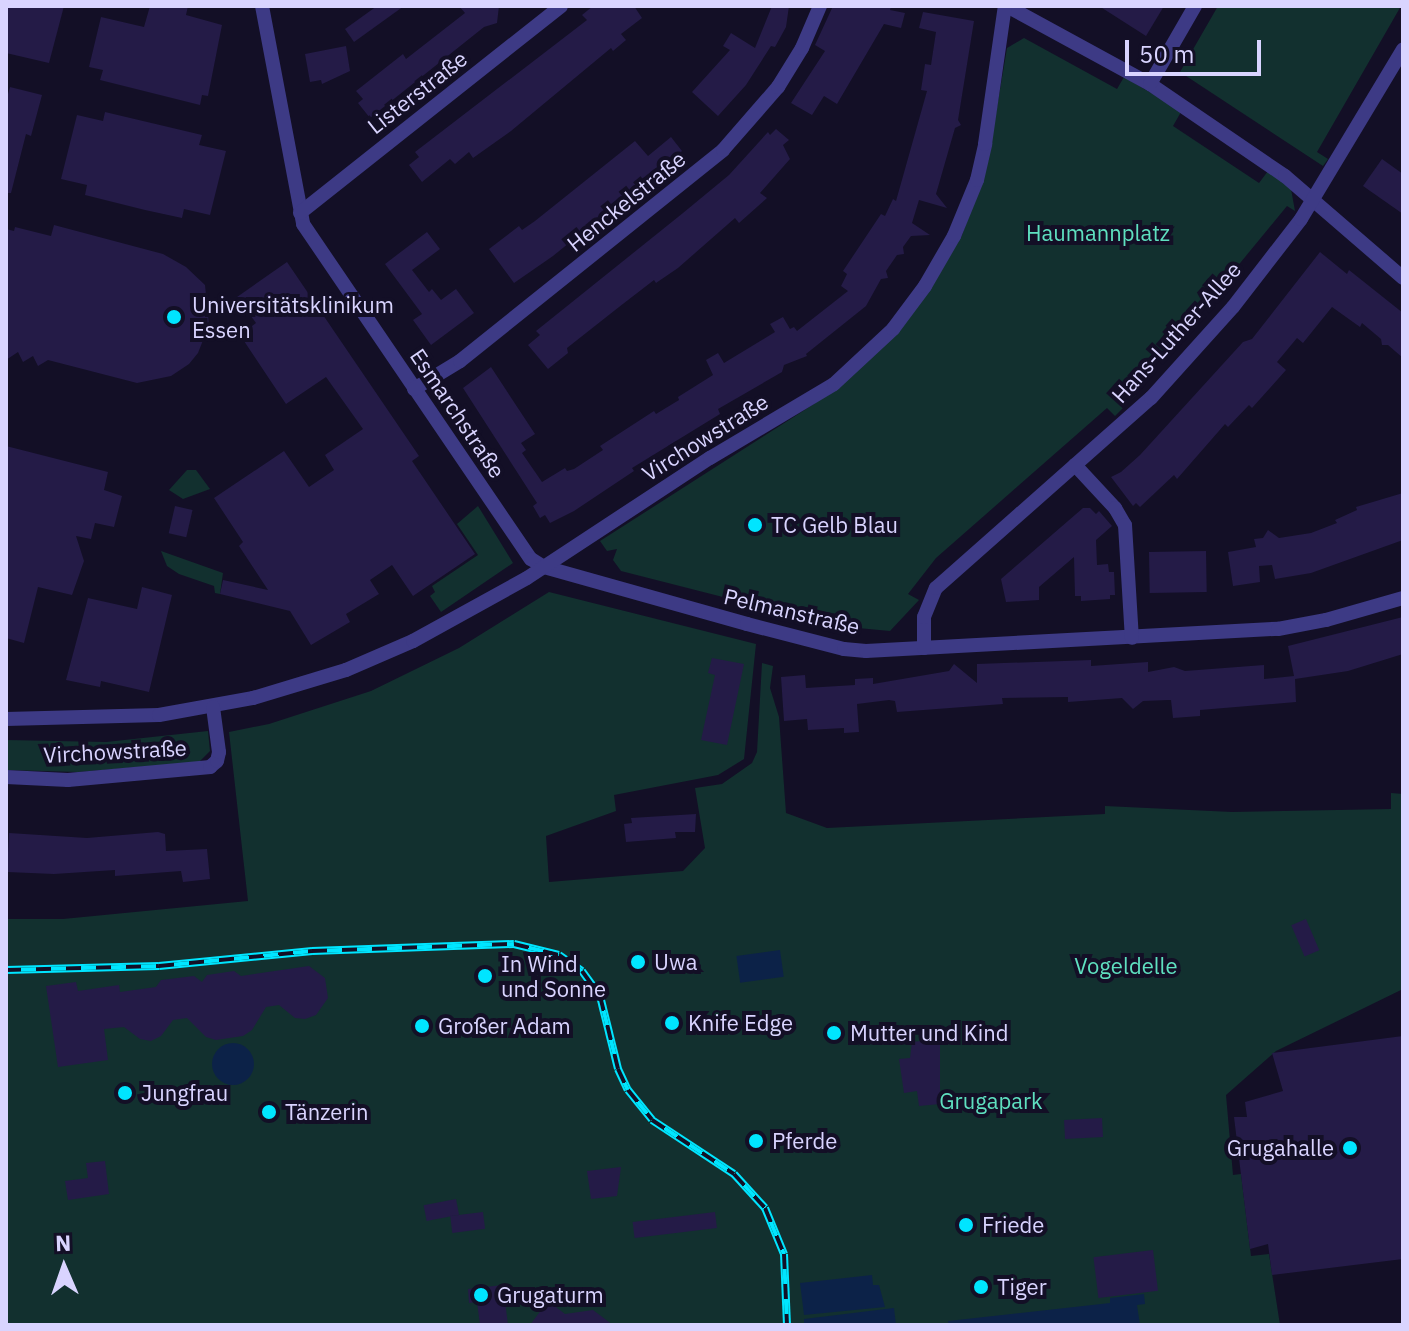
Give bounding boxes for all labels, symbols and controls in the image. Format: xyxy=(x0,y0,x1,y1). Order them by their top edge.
scale bar xyxy=(1129,24,1265,74)
text: 50 m xyxy=(1139,38,1194,70)
street label: Listerstraße xyxy=(362,45,472,139)
street label: Henckelstraße xyxy=(561,145,691,257)
park label: Haumannplatz xyxy=(1026,220,1170,246)
street label: Hans-Luther-Allee xyxy=(1106,256,1246,408)
place label: Universitätsklinikum Essen xyxy=(192,291,394,342)
marker: Universitätsklinikum Essen xyxy=(163,306,185,328)
street label: Esmarchstraße xyxy=(405,343,511,483)
street label: Virchowstraße xyxy=(637,388,773,486)
place label: TC Gelb Blau xyxy=(771,512,898,538)
marker: TC Gelb Blau xyxy=(746,516,764,534)
street label: Pelmanstraße xyxy=(722,583,862,639)
street label: Virchowstraße xyxy=(43,734,187,768)
place label: Uwa xyxy=(654,949,697,975)
place label: In Wind und Sonne xyxy=(501,950,606,1002)
marker: Uwa xyxy=(629,953,647,971)
park label: Vogeldelle xyxy=(1074,953,1178,979)
marker: In Wind und Sonne xyxy=(476,967,494,985)
place label: Knife Edge xyxy=(688,1010,793,1036)
place label: Großer Adam xyxy=(438,1013,571,1039)
marker: Knife Edge xyxy=(663,1014,681,1032)
marker: Großer Adam xyxy=(413,1017,431,1035)
place label: Mutter und Kind xyxy=(850,1020,1009,1046)
marker: Mutter und Kind xyxy=(825,1024,843,1042)
place label: Jungfrau xyxy=(141,1080,228,1106)
marker: Jungfrau xyxy=(116,1084,134,1102)
park label: Grugapark xyxy=(939,1088,1043,1114)
place label: Tänzerin xyxy=(285,1099,368,1125)
marker: Tänzerin xyxy=(260,1103,278,1121)
place label: Pferde xyxy=(772,1128,837,1154)
marker: Pferde xyxy=(747,1132,765,1150)
place label: Grugahalle xyxy=(1227,1135,1334,1161)
marker: Grugahalle xyxy=(1341,1139,1359,1157)
place label: Friede xyxy=(982,1212,1044,1238)
marker: Friede xyxy=(957,1216,975,1234)
north arrow xyxy=(24,1227,104,1307)
text: N xyxy=(55,1228,72,1257)
place label: Tiger xyxy=(997,1274,1047,1300)
marker: Tiger xyxy=(972,1278,990,1296)
place label: Grugaturm xyxy=(497,1282,604,1308)
marker: Grugaturm xyxy=(472,1286,490,1304)

